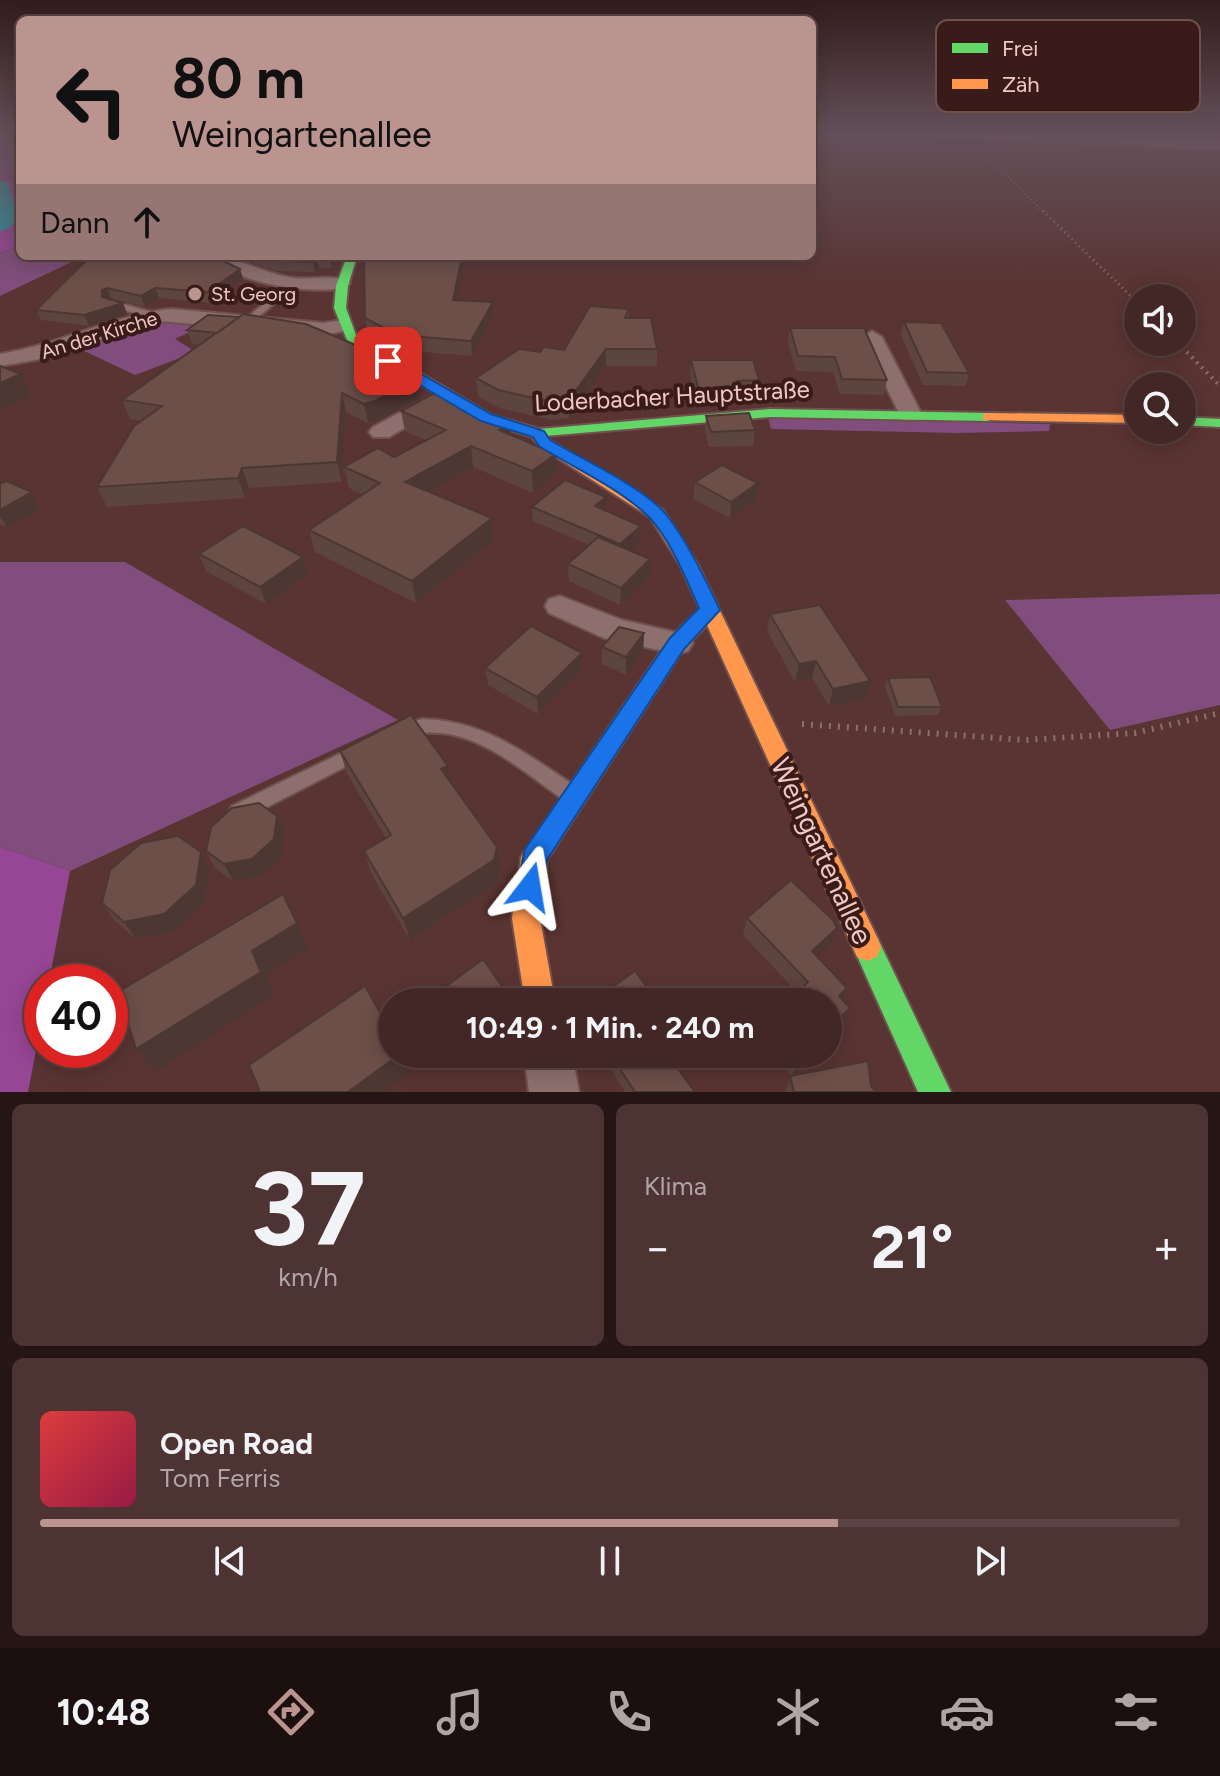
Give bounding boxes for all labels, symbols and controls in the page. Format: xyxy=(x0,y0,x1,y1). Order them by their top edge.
legend xyxy=(936,20,1200,112)
text: Frei xyxy=(1002,35,1038,62)
text: 80 m xyxy=(172,45,305,112)
icon: left xyxy=(40,48,144,152)
text: Zäh xyxy=(1002,71,1040,98)
text: Weingartenallee xyxy=(172,113,432,156)
icon: ahead xyxy=(125,200,169,244)
text: Dann xyxy=(40,204,109,241)
place label: St. Georg xyxy=(211,282,296,306)
map controls xyxy=(1124,284,1196,444)
button: sound xyxy=(1124,284,1196,356)
marker: St. Georg xyxy=(186,285,204,303)
street label: An der Kirche xyxy=(38,306,160,364)
pin xyxy=(354,327,422,395)
icon: arrive xyxy=(366,339,410,383)
button: search xyxy=(1124,372,1196,444)
street label: Loderbacher Hauptstraße xyxy=(534,374,810,418)
street label: Weingartenallee xyxy=(764,752,880,950)
position arrow xyxy=(488,845,572,929)
speed limit sign: 40 xyxy=(24,964,128,1068)
text: 10:49 · 1 Min. · 240 m xyxy=(466,1009,754,1046)
text: 37 xyxy=(250,1146,366,1271)
text: Klima xyxy=(644,1170,707,1202)
text: 21° xyxy=(871,1211,953,1283)
text: − xyxy=(644,1221,671,1274)
text: + xyxy=(1153,1221,1180,1274)
text: km/h xyxy=(278,1261,338,1293)
text: Open Road xyxy=(160,1425,313,1462)
text: Tom Ferris xyxy=(160,1462,280,1494)
icon: previous xyxy=(208,1539,252,1583)
icon: pause xyxy=(588,1539,632,1583)
icon: next xyxy=(968,1539,1012,1583)
icon: directions xyxy=(263,1684,319,1740)
icon: music xyxy=(432,1684,488,1740)
icon: phone xyxy=(601,1684,657,1740)
icon: climate xyxy=(770,1684,826,1740)
icon: car xyxy=(939,1684,995,1740)
icon: filters xyxy=(1108,1684,1164,1740)
text: 10:48 xyxy=(56,1691,151,1734)

